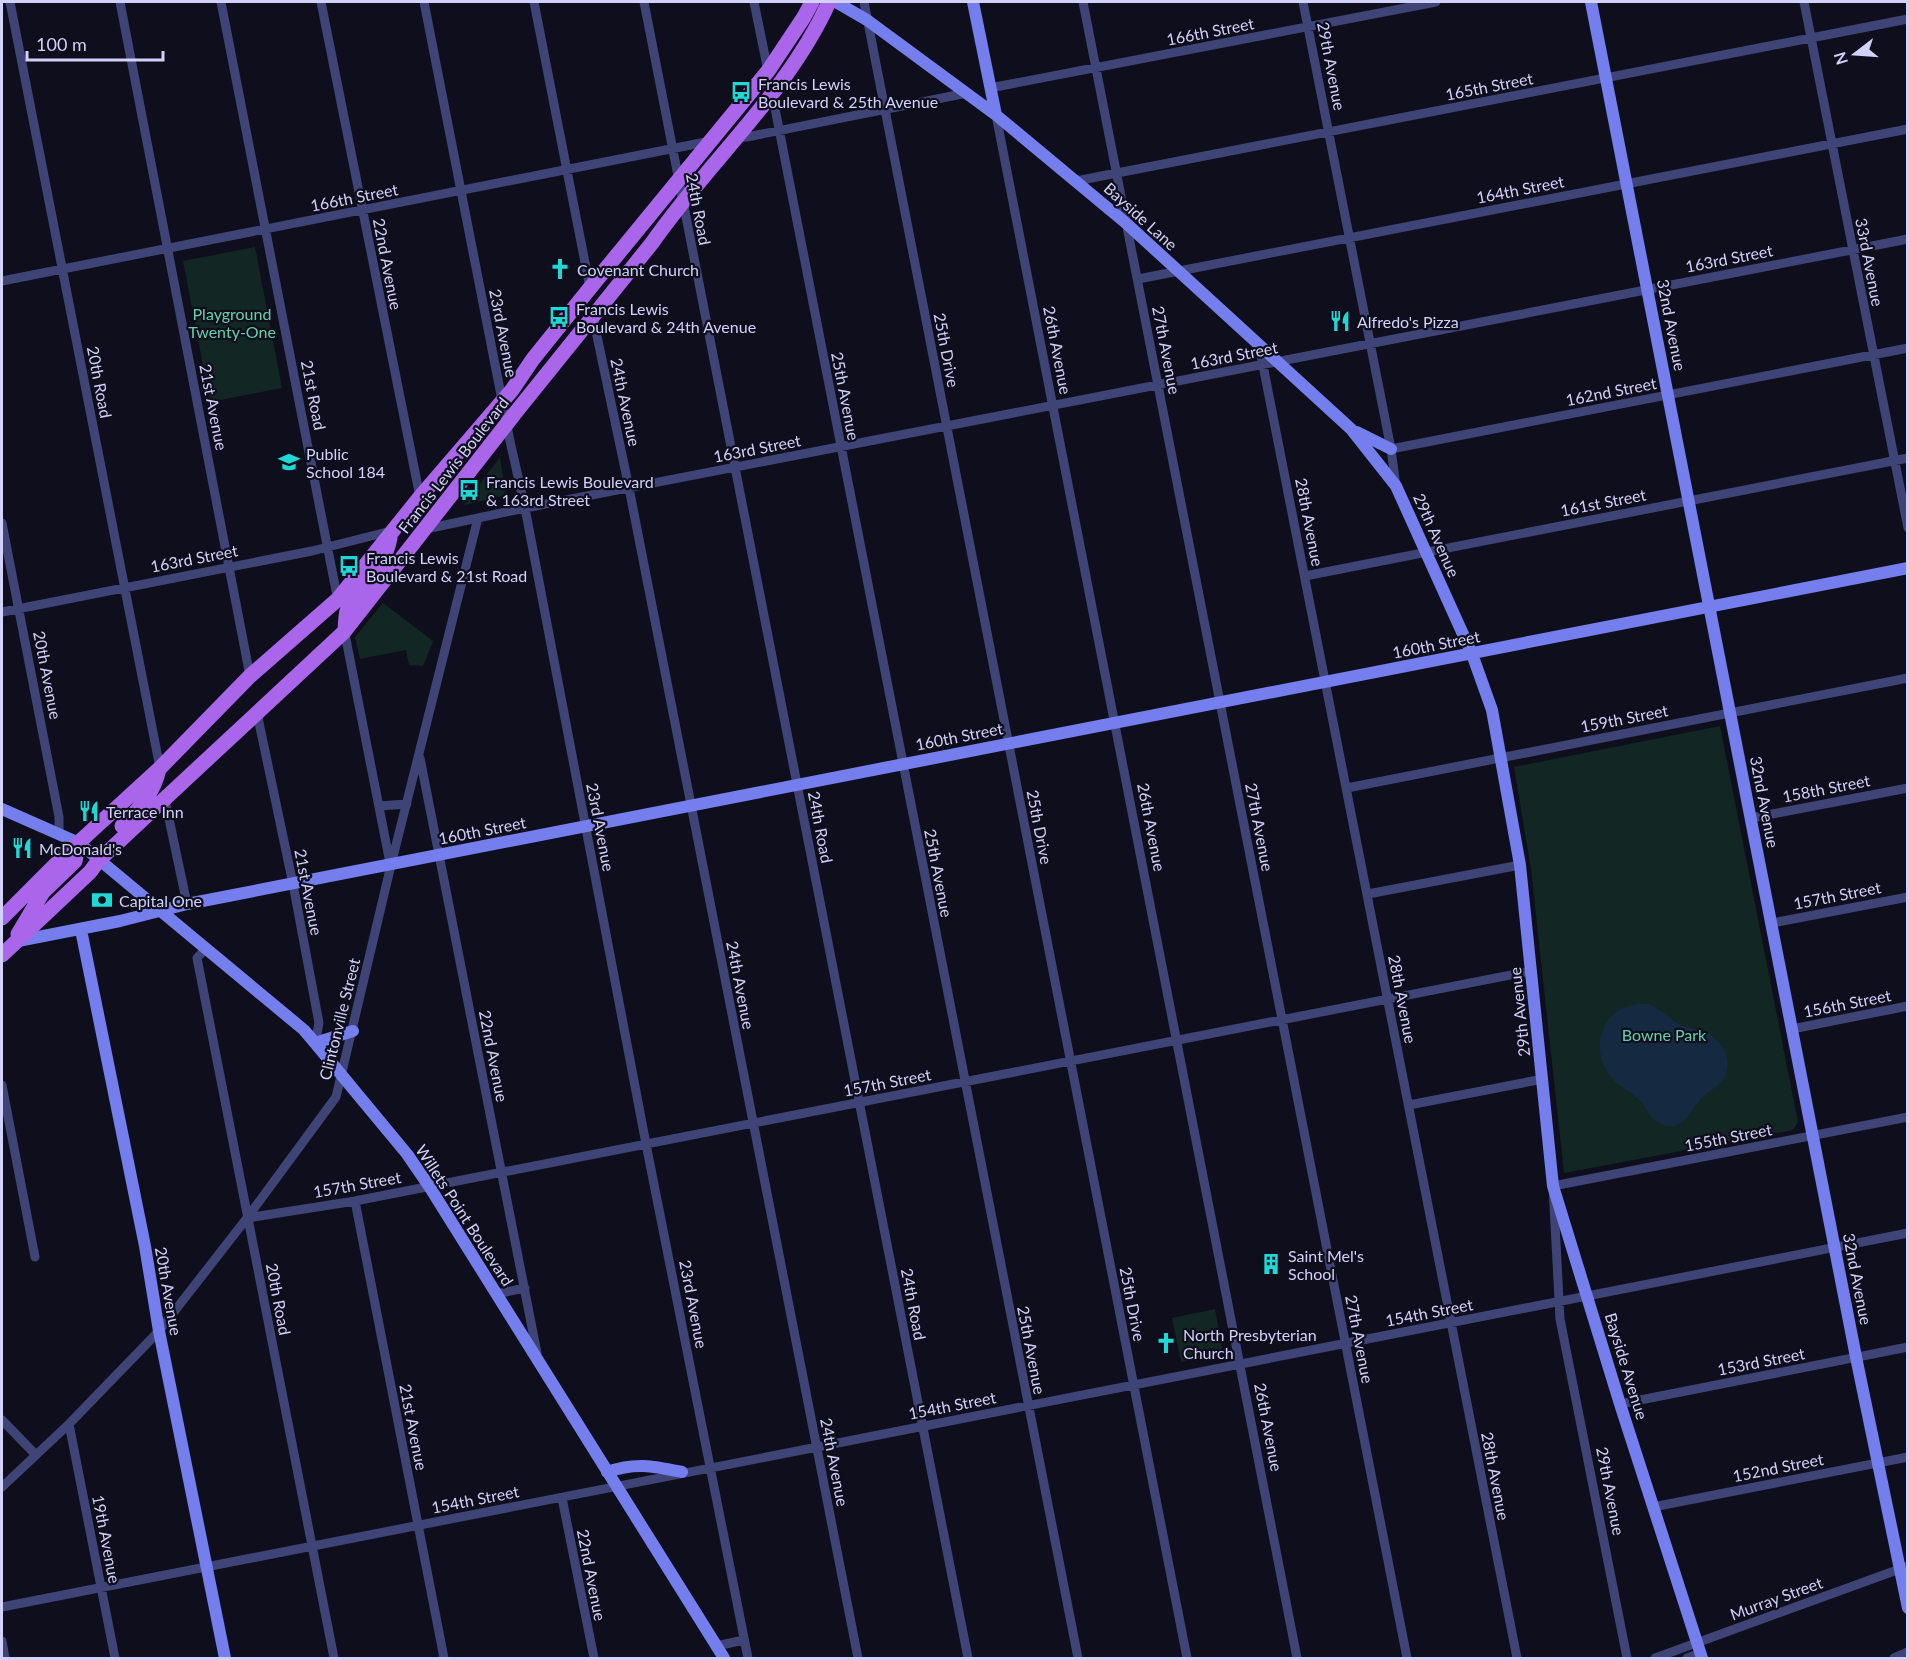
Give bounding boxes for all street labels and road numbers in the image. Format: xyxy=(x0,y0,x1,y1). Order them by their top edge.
street label: 166th Street xyxy=(1165,13,1256,49)
street label: 29th Avenue xyxy=(1314,20,1350,112)
street label: 165th Street xyxy=(1444,68,1535,104)
street label: 24th Road xyxy=(683,171,715,247)
street label: 164th Street xyxy=(1475,171,1566,207)
street label: Bayside Lane xyxy=(1100,178,1182,254)
street label: 166th Street xyxy=(309,179,400,215)
street label: 33rd Avenue xyxy=(1852,216,1888,308)
street label: 22nd Avenue xyxy=(370,217,406,311)
street label: 163rd Street xyxy=(1684,240,1775,276)
street label: 32nd Avenue xyxy=(1654,278,1690,372)
street label: 23rd Avenue xyxy=(486,287,522,379)
street label: 26th Avenue xyxy=(1040,304,1076,396)
street label: 27th Avenue xyxy=(1149,304,1185,396)
street label: 25th Drive xyxy=(930,311,964,389)
street label: 163rd Street xyxy=(1189,337,1280,373)
street label: 20th Road xyxy=(84,344,116,420)
street label: 25th Avenue xyxy=(828,350,864,442)
street label: 24th Avenue xyxy=(607,356,645,448)
street label: 21st Road xyxy=(298,358,330,432)
street label: 21st Avenue xyxy=(196,362,232,452)
street label: 162nd Street xyxy=(1564,373,1658,409)
street label: Francis Lewis Boulevard xyxy=(394,393,512,537)
street label: 163rd Street xyxy=(712,430,803,466)
street label: 28th Avenue xyxy=(1292,476,1328,568)
street label: 161st Street xyxy=(1559,484,1648,520)
street label: 29th Avenue xyxy=(1410,490,1464,580)
street label: 163rd Street xyxy=(149,540,240,576)
street label: 160th Street xyxy=(1391,626,1482,662)
street label: 20th Avenue xyxy=(30,629,66,721)
street label: 159th Street xyxy=(1579,700,1670,736)
street label: 160th Street xyxy=(914,718,1005,754)
street label: 32nd Avenue xyxy=(1747,755,1783,849)
street label: 158th Street xyxy=(1781,770,1872,806)
street label: 23rd Avenue xyxy=(583,781,619,873)
street label: 26th Avenue xyxy=(1134,781,1170,873)
street label: 27th Avenue xyxy=(1242,781,1278,873)
street label: 25th Drive xyxy=(1023,788,1057,866)
street label: 24th Road xyxy=(805,789,837,865)
street label: 160th Street xyxy=(437,812,528,848)
street label: 25th Avenue xyxy=(921,827,957,919)
street label: 21st Avenue xyxy=(291,847,327,937)
street label: 157th Street xyxy=(1792,877,1883,913)
street label: 24th Avenue xyxy=(723,939,759,1031)
street label: 28th Avenue xyxy=(1385,953,1421,1045)
street label: Clintonville Street xyxy=(315,956,363,1082)
street label: 29th Avenue xyxy=(1505,966,1533,1058)
street label: 156th Street xyxy=(1802,985,1893,1021)
street label: 22nd Avenue xyxy=(476,1009,512,1103)
street label: 157th Street xyxy=(842,1064,933,1100)
street label: 155th Street xyxy=(1683,1119,1774,1155)
street label: Willets Point Boulevard xyxy=(412,1141,518,1289)
street label: 157th Street xyxy=(312,1167,403,1201)
street label: 32nd Avenue xyxy=(1840,1232,1876,1326)
street label: 20th Avenue xyxy=(152,1245,186,1337)
street label: 23rd Avenue xyxy=(676,1258,712,1350)
street label: 20th Road xyxy=(263,1261,295,1337)
street label: 25th Drive xyxy=(1116,1265,1150,1343)
street label: 24th Road xyxy=(898,1266,930,1342)
street label: 27th Avenue xyxy=(1342,1293,1378,1385)
street label: 154th Street xyxy=(1384,1294,1475,1330)
street label: 25th Avenue xyxy=(1014,1304,1050,1396)
street label: Bayside Avenue xyxy=(1602,1310,1652,1422)
street label: 153rd Street xyxy=(1716,1343,1807,1379)
street label: 26th Avenue xyxy=(1251,1381,1287,1473)
street label: 21st Avenue xyxy=(396,1382,432,1472)
street label: 154th Street xyxy=(907,1387,998,1423)
street label: 24th Avenue xyxy=(817,1416,853,1508)
street label: 28th Avenue xyxy=(1478,1430,1514,1522)
street label: 29th Avenue xyxy=(1593,1445,1629,1537)
street label: 152nd Street xyxy=(1731,1449,1825,1485)
street label: 154th Street xyxy=(430,1481,521,1517)
street label: 19th Avenue xyxy=(89,1493,125,1585)
street label: 22nd Avenue xyxy=(574,1528,610,1622)
street label: Murray Street xyxy=(1727,1572,1825,1624)

